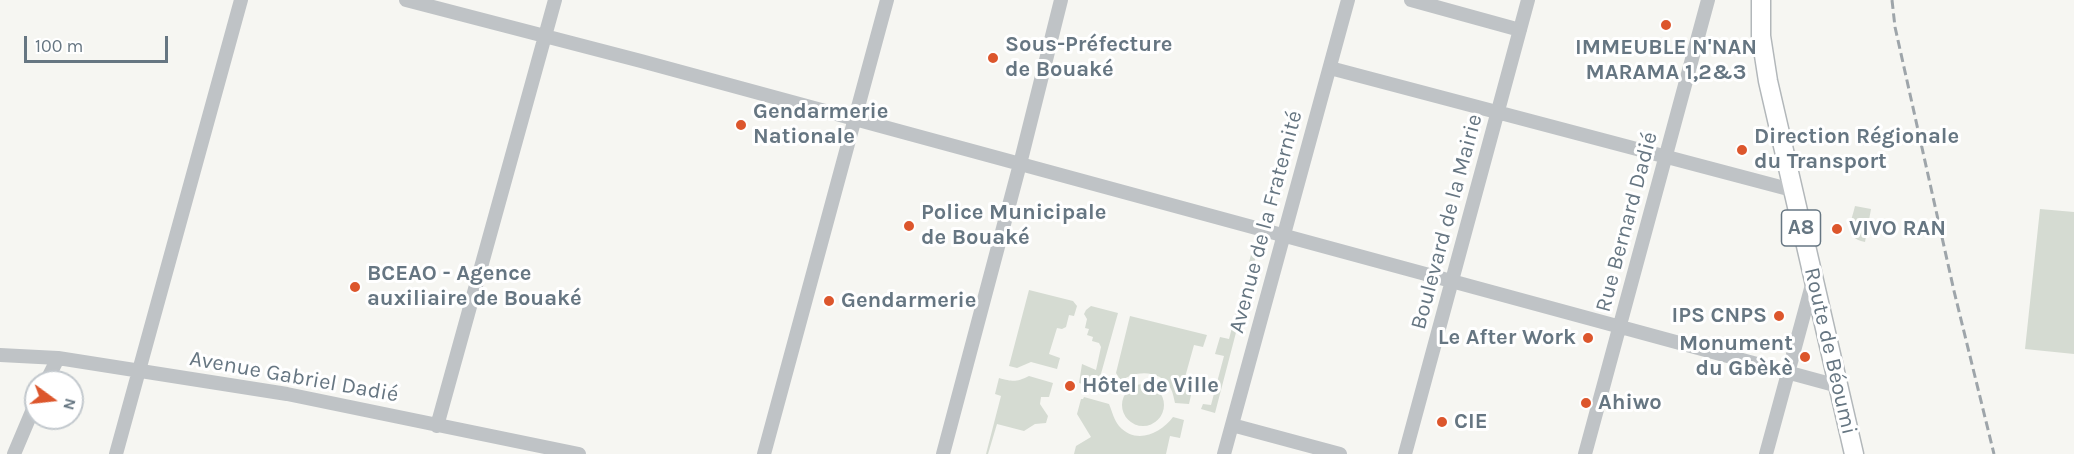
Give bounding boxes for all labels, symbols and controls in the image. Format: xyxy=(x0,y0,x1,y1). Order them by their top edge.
marker: IMMEUBLE N'NAN MARAMA 1,2&3 xyxy=(1659,18,1673,32)
scale bar xyxy=(27,24,171,62)
place label: Sous-Préfecture de Bouaké xyxy=(1005,32,1172,84)
text: 100 m xyxy=(35,35,83,57)
place label: IMMEUBLE N'NAN MARAMA 1,2&3 xyxy=(1575,35,1757,86)
marker: Sous-Préfecture de Bouaké xyxy=(986,51,1000,65)
place label: Gendarmerie Nationale xyxy=(753,99,888,150)
street label: Avenue de la Fraternité xyxy=(1224,108,1308,336)
street label: Boulevard de la Mairie xyxy=(1406,111,1488,333)
marker: Gendarmerie Nationale xyxy=(734,118,748,132)
place label: Direction Régionale du Transport xyxy=(1754,124,1959,176)
street label: Rue Bernard Dadié xyxy=(1590,129,1664,315)
marker: Direction Régionale du Transport xyxy=(1735,143,1749,157)
place label: Police Municipale de Bouaké xyxy=(921,200,1106,252)
road number: A8 xyxy=(1782,210,1820,246)
place label: VIVO RAN xyxy=(1849,216,1946,242)
marker: Police Municipale de Bouaké xyxy=(902,219,916,233)
marker: VIVO RAN xyxy=(1830,222,1844,236)
place label: BCEAO - Agence auxiliaire de Bouaké xyxy=(367,261,582,312)
street label: Route de Béoumi xyxy=(1798,265,1862,437)
marker: BCEAO - Agence auxiliaire de Bouaké xyxy=(348,280,362,294)
place label: Gendarmerie xyxy=(841,288,976,314)
marker: Gendarmerie xyxy=(822,294,836,308)
place label: IPS CNPS xyxy=(1671,303,1767,329)
marker: IPS CNPS xyxy=(1772,309,1786,323)
place label: Le After Work xyxy=(1438,325,1576,351)
marker: Le After Work xyxy=(1581,331,1595,345)
place label: Monument du Gbèkè xyxy=(1679,331,1793,382)
street label: Avenue Gabriel Dadié xyxy=(187,346,401,408)
marker: Monument du Gbèkè xyxy=(1798,350,1812,364)
north arrow xyxy=(24,370,84,430)
place label: Hôtel de Ville xyxy=(1082,373,1219,399)
marker: Hôtel de Ville xyxy=(1063,379,1077,393)
place label: Ahiwo xyxy=(1598,390,1662,416)
text: N xyxy=(59,396,81,412)
marker: Ahiwo xyxy=(1579,396,1593,410)
place label: CIE xyxy=(1454,409,1488,435)
marker: CIE xyxy=(1435,415,1449,429)

